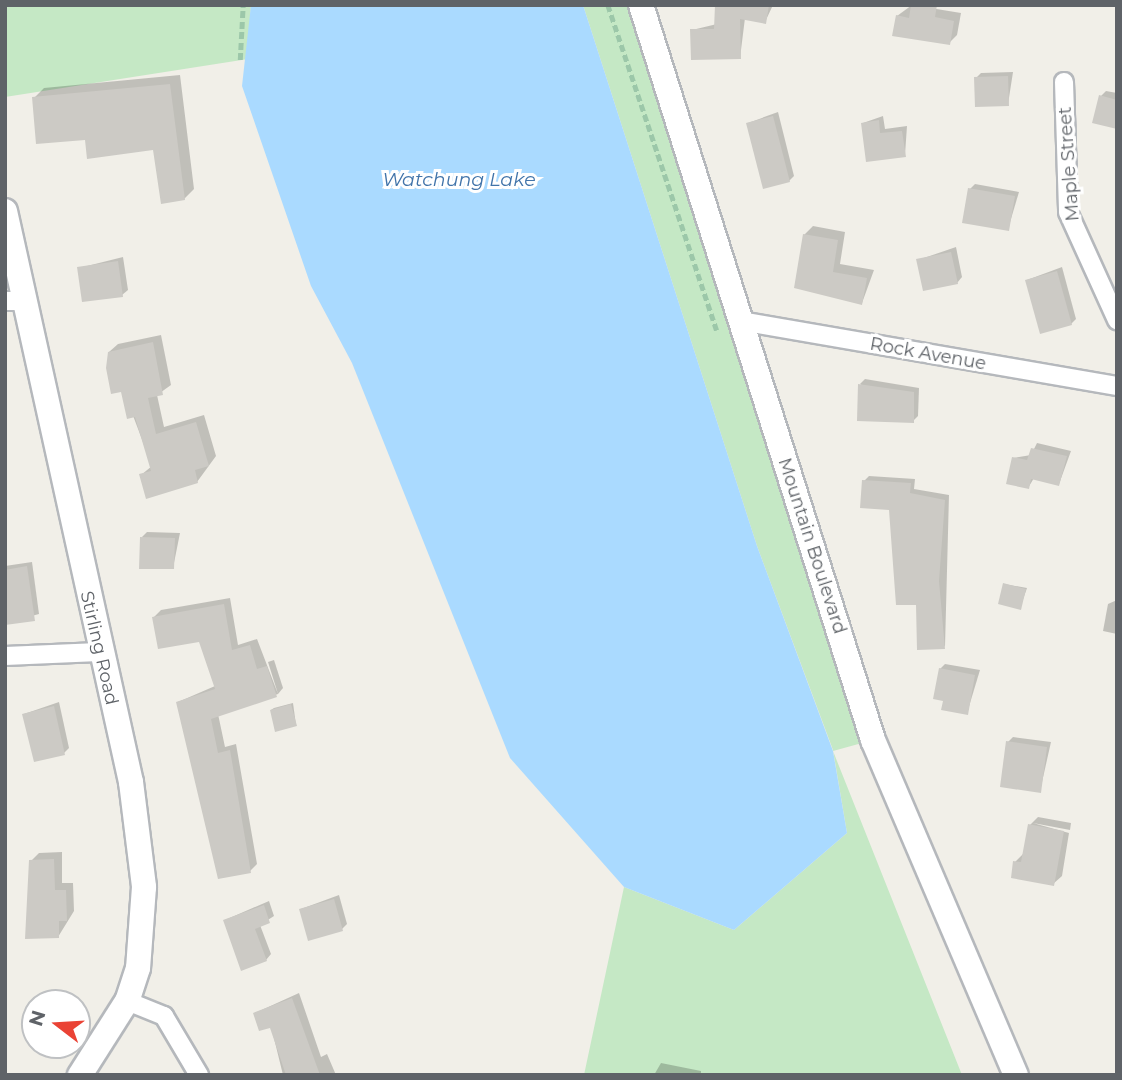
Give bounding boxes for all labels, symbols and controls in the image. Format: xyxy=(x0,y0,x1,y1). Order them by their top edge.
street label: Maple Street xyxy=(1054,106,1084,222)
water label: Watchung Lake xyxy=(382,169,536,191)
street label: Rock Avenue xyxy=(868,333,988,375)
street label: Mountain Boulevard xyxy=(773,455,851,637)
street label: Stirling Road xyxy=(75,589,123,707)
north arrow xyxy=(21,989,91,1059)
text: N xyxy=(24,1008,51,1029)

